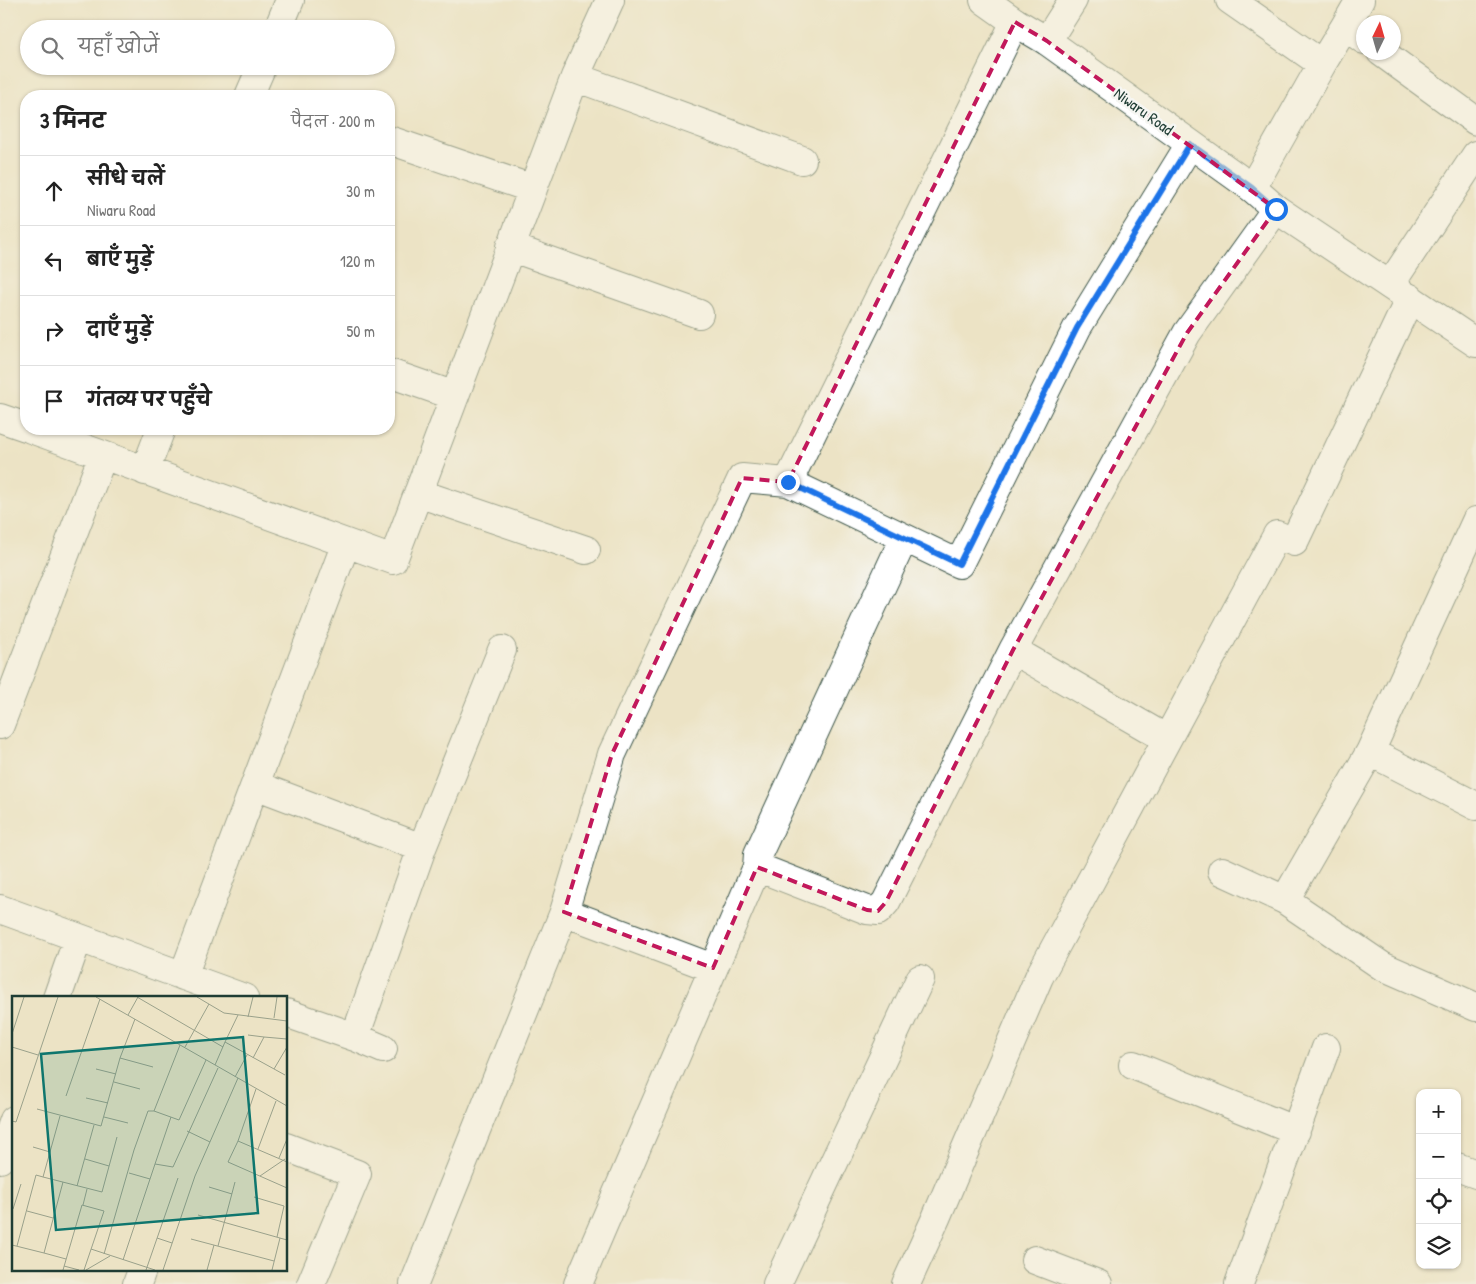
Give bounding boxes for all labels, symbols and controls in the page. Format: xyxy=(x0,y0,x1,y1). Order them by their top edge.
north arrow xyxy=(1356,15,1401,60)
search box xyxy=(20,20,395,75)
text: यहाँ खोजें xyxy=(78,33,159,59)
icon: search xyxy=(38,34,66,62)
street label: Niwaru Road xyxy=(1110,82,1178,140)
text: 3 मिनट xyxy=(40,106,105,135)
text: पैदल · 200 m xyxy=(291,110,375,132)
text: सीधे चलें xyxy=(87,165,164,191)
icon: ahead xyxy=(40,177,68,205)
text: 30 m xyxy=(346,180,375,202)
route start xyxy=(1265,198,1288,221)
text: Niwaru Road xyxy=(87,199,155,221)
text: बाएँ मुड़ें xyxy=(87,246,153,272)
icon: left xyxy=(40,247,68,275)
text: 120 m xyxy=(340,250,375,272)
text: दाएँ मुड़ें xyxy=(87,316,153,342)
icon: right xyxy=(40,317,68,345)
text: 50 m xyxy=(347,320,375,342)
text: गंतव्य पर पहुँचे xyxy=(87,386,211,412)
icon: arrive xyxy=(40,387,68,415)
route end xyxy=(777,471,800,494)
inset map xyxy=(12,996,288,1272)
map controls xyxy=(1416,1089,1461,1269)
button: + xyxy=(1416,1089,1461,1134)
button: − xyxy=(1416,1134,1461,1179)
button: locate xyxy=(1416,1179,1461,1224)
button: layers xyxy=(1416,1224,1461,1269)

